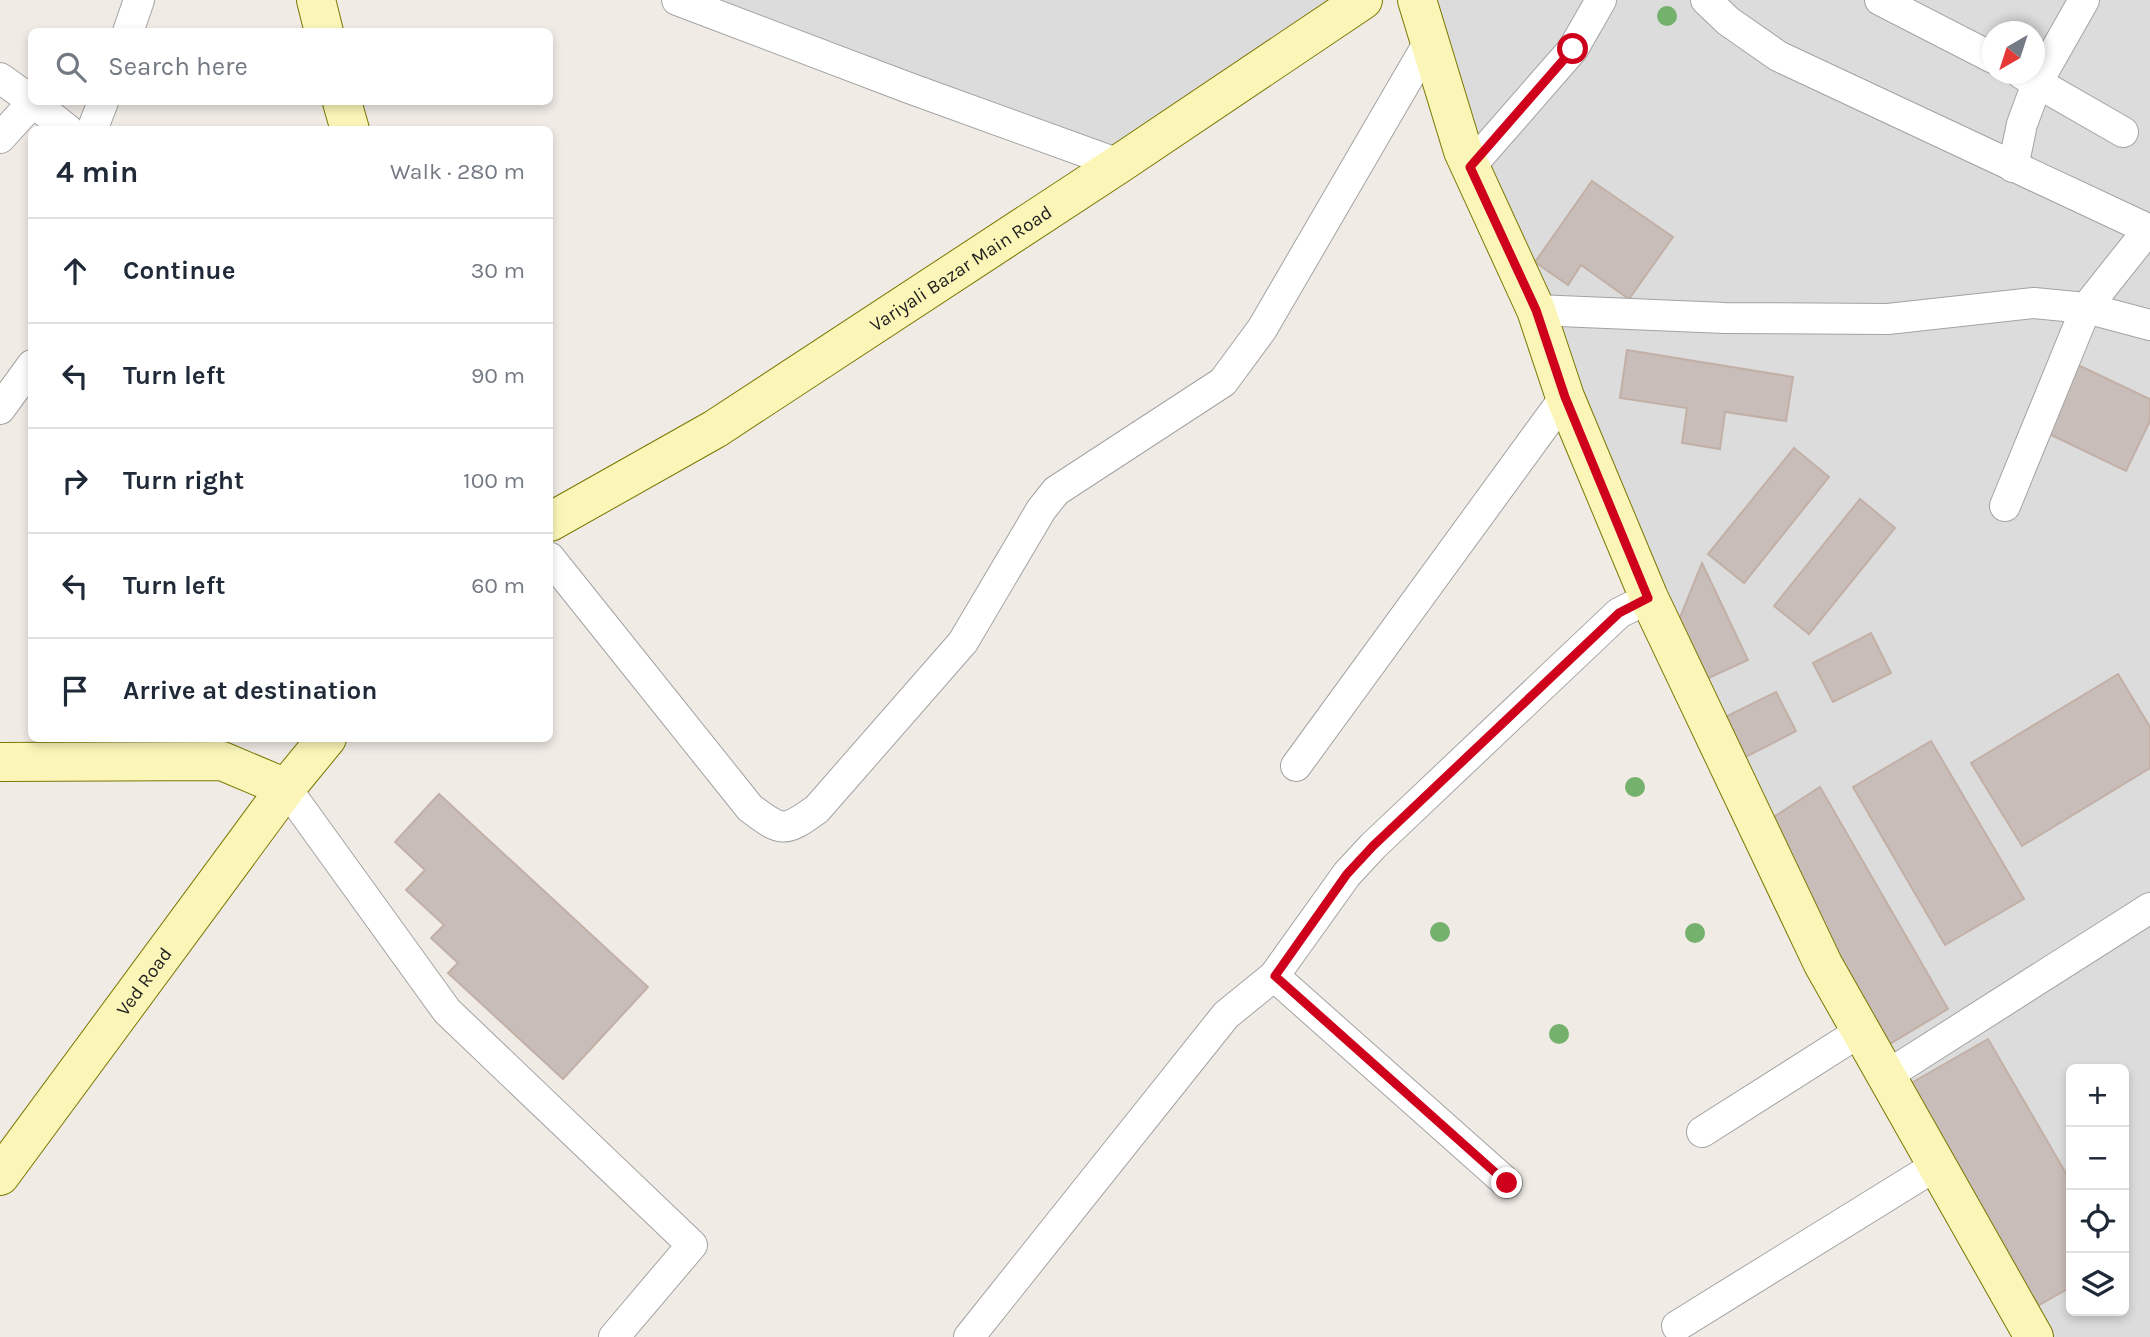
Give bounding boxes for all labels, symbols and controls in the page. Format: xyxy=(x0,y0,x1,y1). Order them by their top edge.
north arrow xyxy=(1982,21,2045,84)
search box xyxy=(28,28,553,105)
route start xyxy=(1557,33,1588,64)
icon: search xyxy=(52,48,90,86)
text: Search here xyxy=(108,51,248,82)
text: 4 min xyxy=(56,154,138,190)
text: Walk · 280 m xyxy=(390,158,525,185)
street label: Variyali Bazar Main Road xyxy=(866,201,1056,336)
icon: ahead xyxy=(56,252,94,290)
text: Continue xyxy=(123,255,235,286)
text: 30 m xyxy=(471,257,525,284)
icon: left xyxy=(56,357,94,395)
text: Turn left xyxy=(123,360,225,391)
text: 90 m xyxy=(471,362,525,389)
icon: right xyxy=(56,462,94,500)
text: Turn right xyxy=(123,465,244,496)
text: 100 m xyxy=(463,467,525,494)
icon: left xyxy=(56,567,94,605)
text: Turn left xyxy=(123,570,225,601)
text: 60 m xyxy=(471,572,525,599)
icon: arrive xyxy=(56,672,94,710)
text: Arrive at destination xyxy=(123,675,377,706)
street label: Ved Road xyxy=(112,943,177,1020)
map controls xyxy=(2066,1064,2129,1316)
button: + xyxy=(2066,1064,2129,1127)
button: − xyxy=(2066,1127,2129,1190)
route end xyxy=(1491,1167,1522,1198)
button: locate xyxy=(2066,1190,2129,1253)
button: layers xyxy=(2066,1253,2129,1316)

